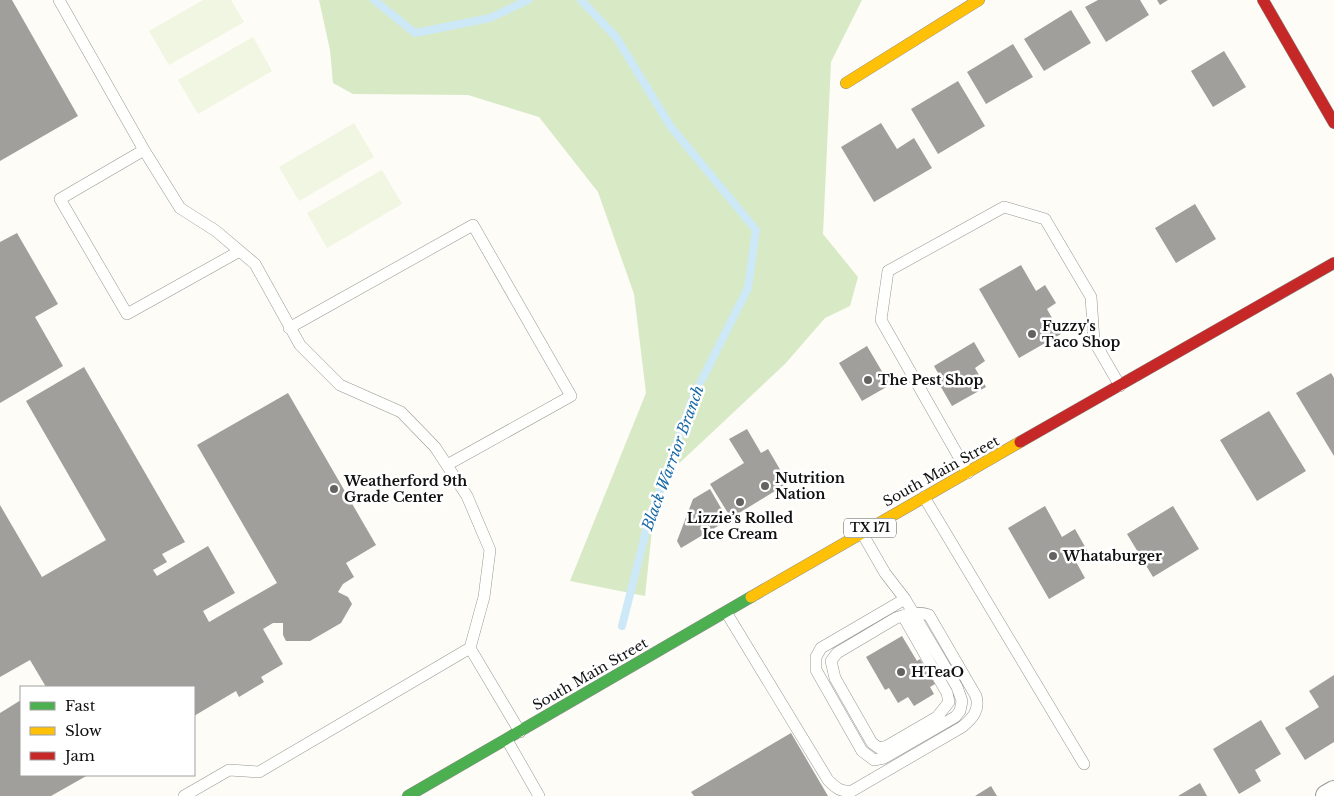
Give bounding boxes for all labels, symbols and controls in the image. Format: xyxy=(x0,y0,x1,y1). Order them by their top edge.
place label: Fuzzy's Taco Shop xyxy=(1042,317,1121,351)
marker: Fuzzy's Taco Shop xyxy=(1026,328,1038,340)
place label: The Pest Shop xyxy=(878,371,983,389)
marker: The Pest Shop xyxy=(862,374,874,386)
water label: Black Warrior Branch xyxy=(637,382,708,534)
street label: South Main Street xyxy=(880,431,1003,510)
place label: Nutrition Nation xyxy=(775,469,845,503)
place label: Weatherford 9th Grade Center xyxy=(343,472,467,506)
marker: Nutrition Nation xyxy=(759,480,771,492)
marker: Weatherford 9th Grade Center xyxy=(328,483,340,495)
marker: Lizzie’s Rolled Ice Cream xyxy=(734,496,746,508)
place label: Lizzie’s Rolled Ice Cream xyxy=(687,509,793,543)
road number: TX 171 xyxy=(844,518,896,538)
place label: Whataburger xyxy=(1062,547,1162,565)
marker: Whataburger xyxy=(1047,550,1059,562)
street label: South Main Street xyxy=(529,633,651,714)
place label: HTeaO xyxy=(911,663,964,681)
marker: HTeaO xyxy=(895,666,907,678)
legend xyxy=(20,686,195,776)
text: Fast xyxy=(65,696,96,715)
text: Slow xyxy=(65,721,102,740)
text: Jam xyxy=(63,746,95,765)

